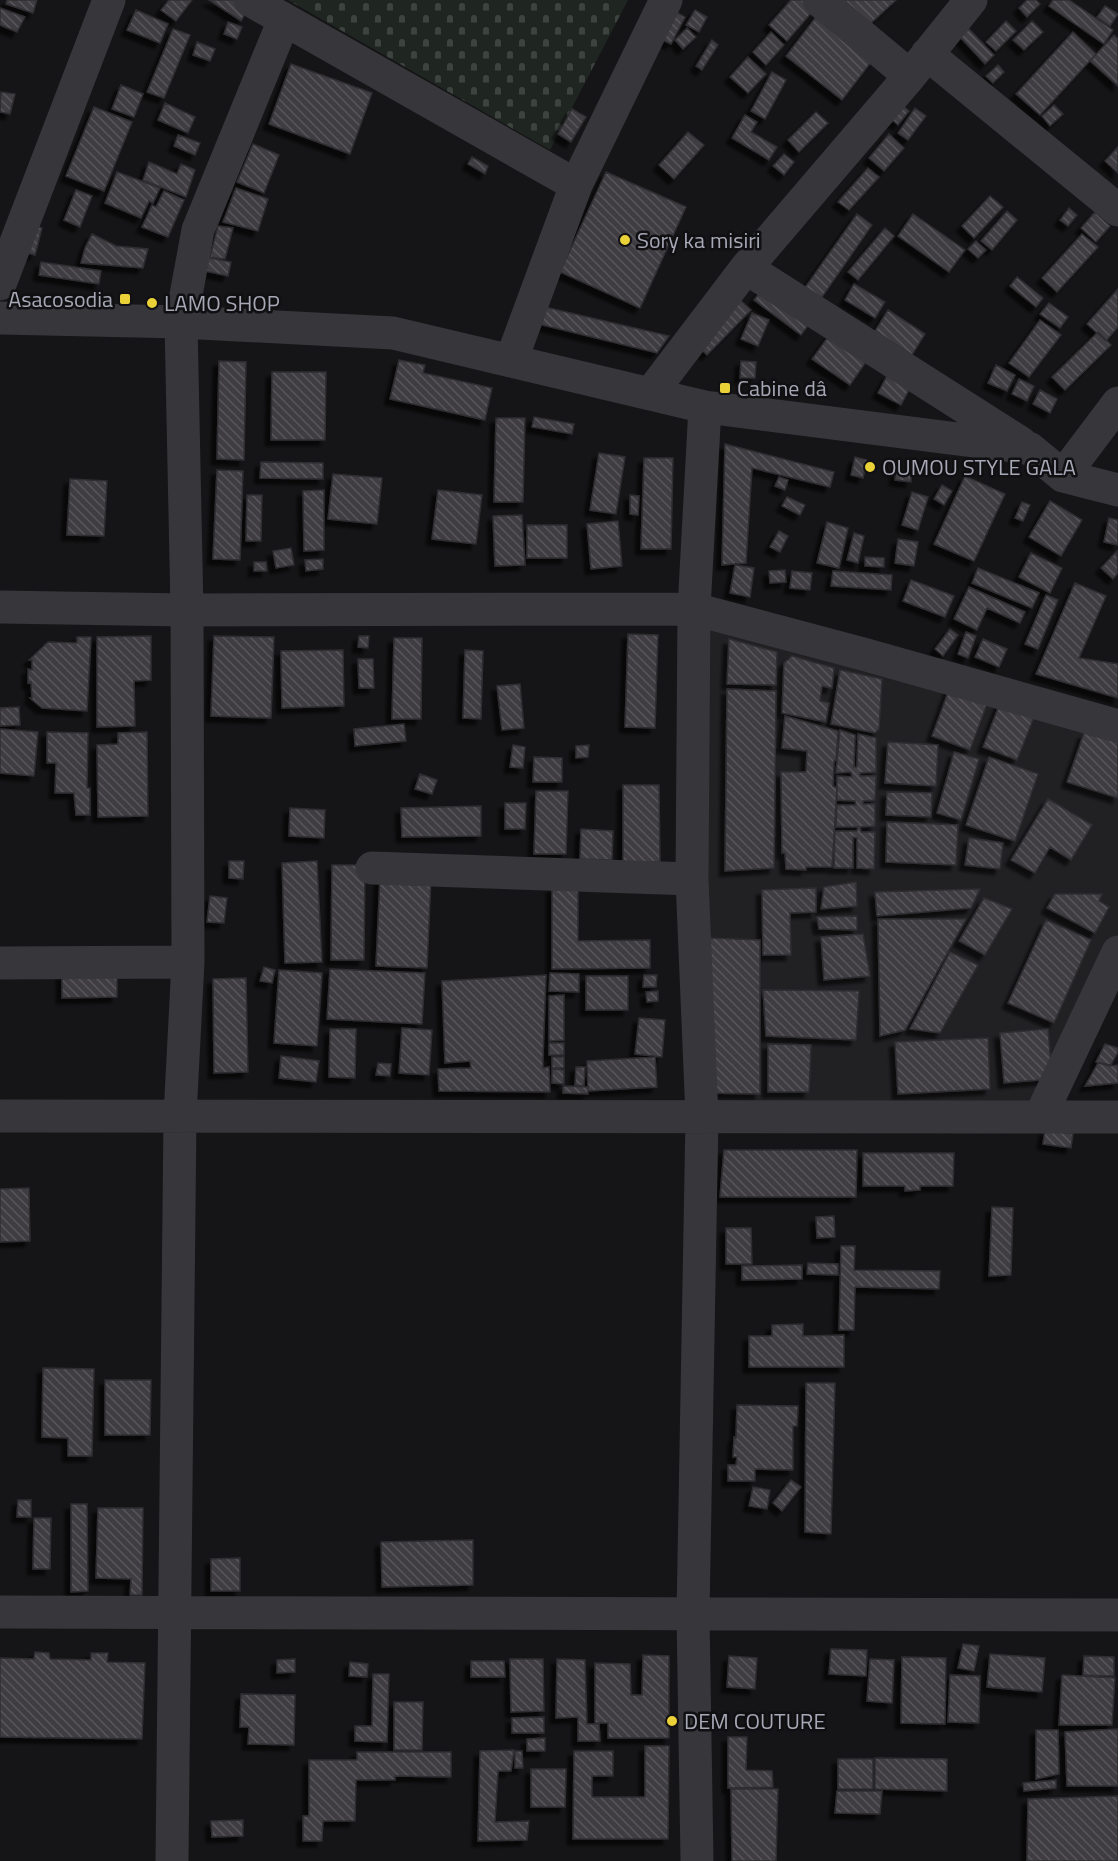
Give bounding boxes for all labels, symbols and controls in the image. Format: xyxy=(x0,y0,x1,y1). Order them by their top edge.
place label: Sory ka misiri xyxy=(637,223,761,257)
marker: Sory ka misiri xyxy=(618,233,632,247)
place label: Asacosodia xyxy=(8,282,113,316)
place label: LAMO SHOP xyxy=(164,286,280,320)
marker: Asacosodia xyxy=(118,292,132,306)
marker: LAMO SHOP xyxy=(145,296,159,310)
place label: Cabine dâ xyxy=(737,371,827,405)
marker: Cabine dâ xyxy=(718,381,732,395)
place label: OUMOU STYLE GALA xyxy=(882,450,1076,484)
marker: OUMOU STYLE GALA xyxy=(863,460,877,474)
place label: DEM COUTURE xyxy=(684,1704,826,1738)
marker: DEM COUTURE xyxy=(665,1714,679,1728)

